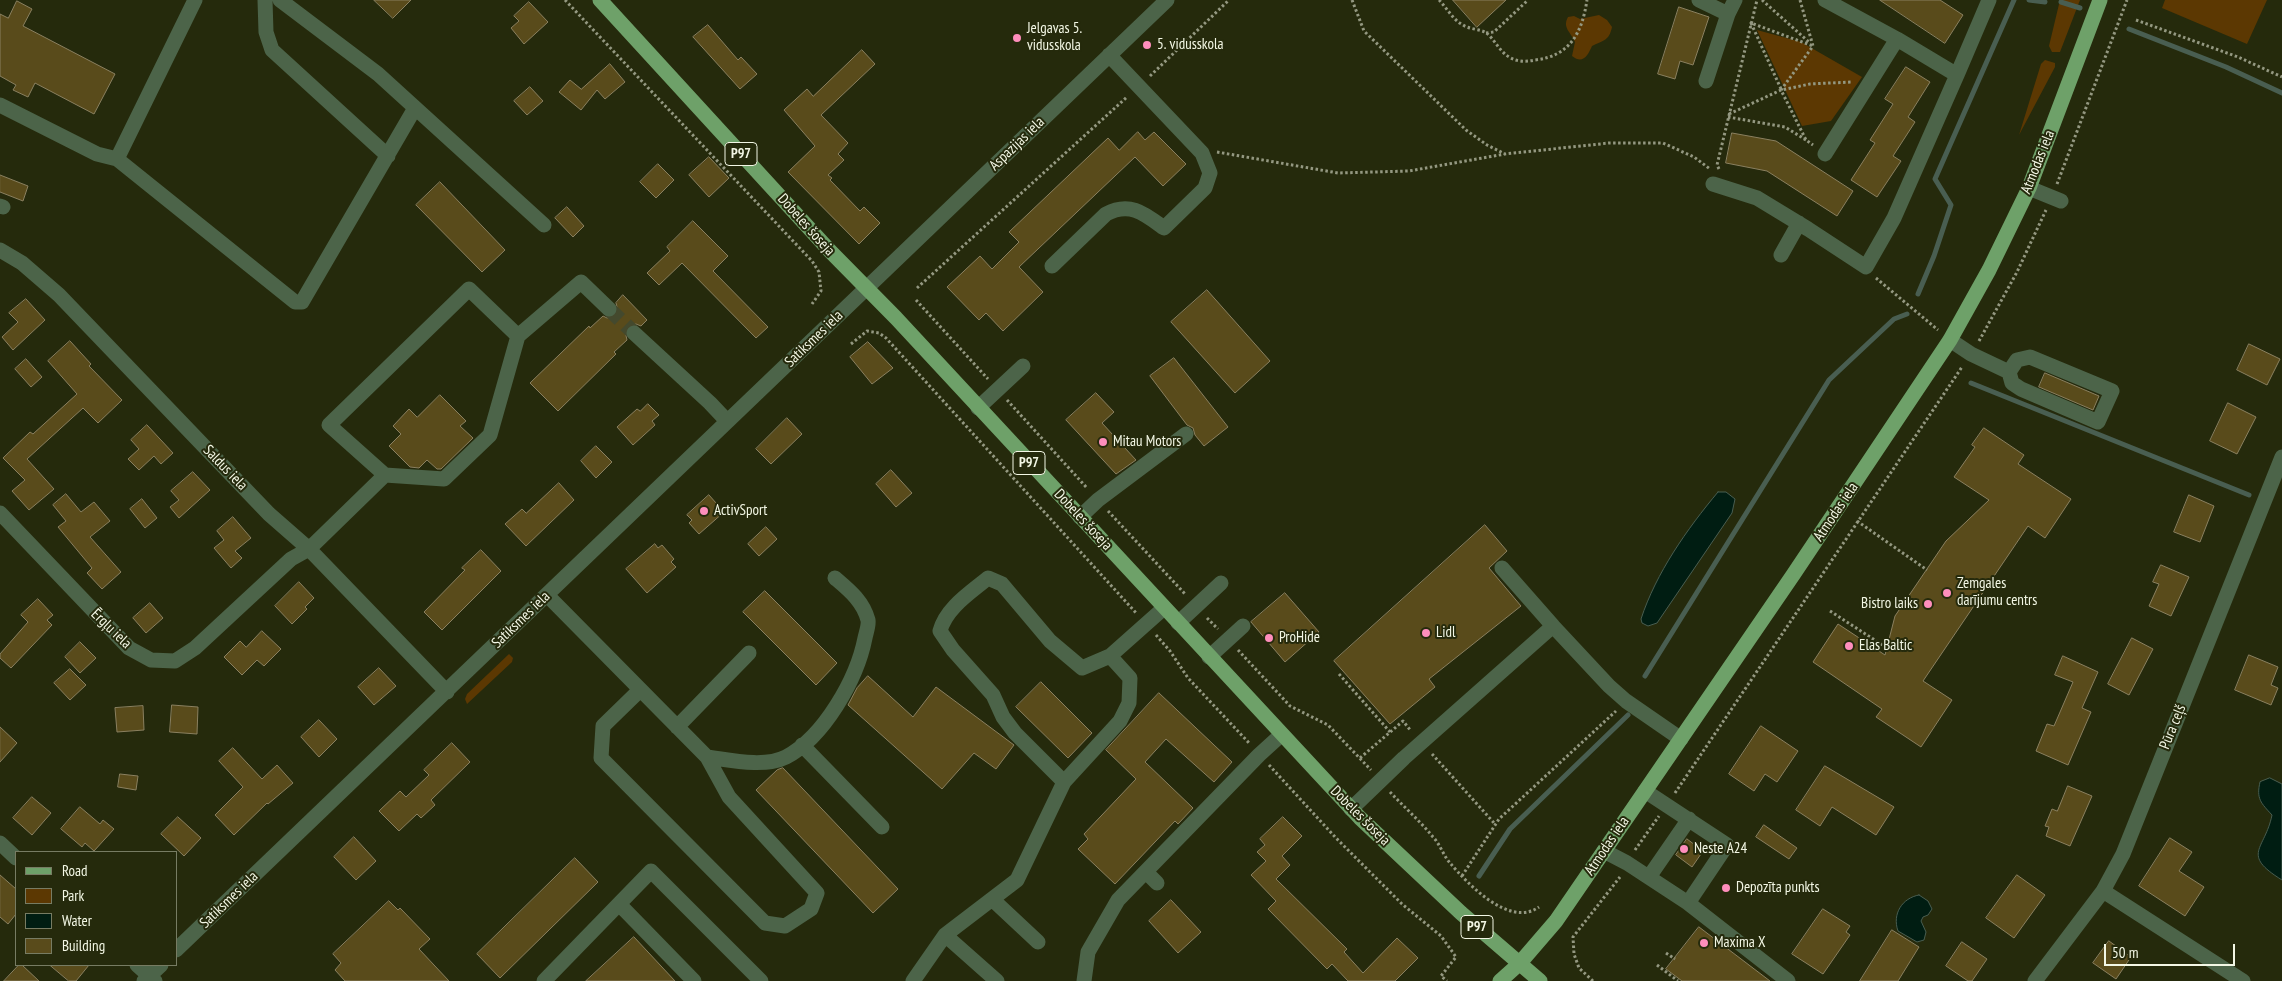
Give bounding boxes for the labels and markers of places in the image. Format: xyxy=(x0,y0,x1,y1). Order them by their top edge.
place label: Jelgavas 5. vidusskola xyxy=(1027,20,1082,55)
marker: Jelgavas 5. vidusskola xyxy=(1011,32,1023,44)
place label: 5. vidusskola xyxy=(1157,36,1223,54)
marker: 5. vidusskola xyxy=(1141,39,1153,51)
place label: Mitau Motors xyxy=(1113,433,1181,451)
marker: Mitau Motors xyxy=(1097,436,1109,448)
place label: ActivSport xyxy=(714,502,767,520)
marker: ActivSport xyxy=(698,505,710,517)
place label: Zemgales darījumu centrs xyxy=(1957,575,2037,610)
marker: Zemgales darījumu centrs xyxy=(1941,587,1953,599)
place label: Bistro laiks xyxy=(1861,595,1918,613)
marker: Bistro laiks xyxy=(1922,598,1934,610)
place label: Lidl xyxy=(1436,624,1455,642)
marker: Lidl xyxy=(1420,627,1432,639)
place label: ProHide xyxy=(1279,629,1320,647)
marker: ProHide xyxy=(1263,632,1275,644)
place label: Elas Baltic xyxy=(1859,637,1912,655)
marker: Elas Baltic xyxy=(1843,640,1855,652)
place label: Neste A24 xyxy=(1694,840,1747,858)
marker: Neste A24 xyxy=(1678,843,1690,855)
place label: Depozīta punkts xyxy=(1736,879,1819,897)
marker: Depozīta punkts xyxy=(1720,882,1732,894)
place label: Maxima X xyxy=(1714,934,1765,952)
marker: Maxima X xyxy=(1698,937,1710,949)

